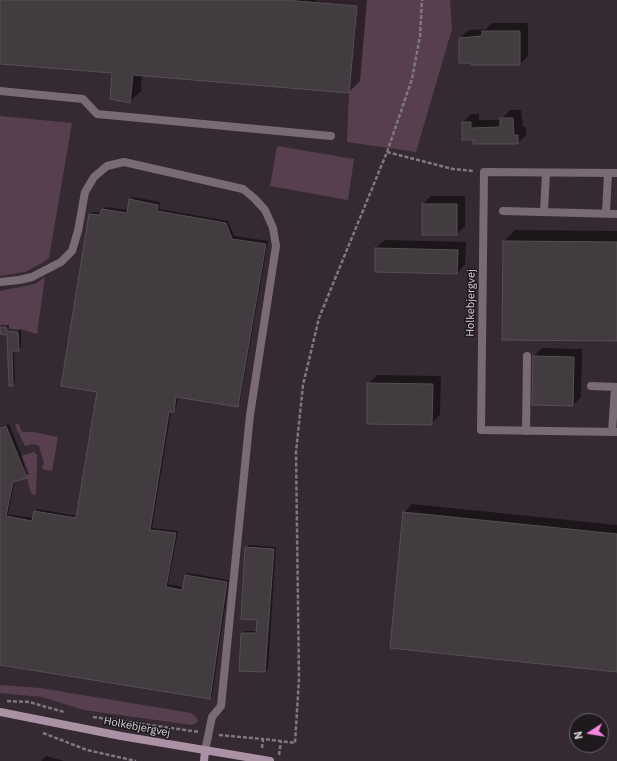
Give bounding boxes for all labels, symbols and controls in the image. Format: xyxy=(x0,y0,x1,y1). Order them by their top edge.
street label: Holkebjergvej xyxy=(464,269,478,337)
north arrow xyxy=(569,713,609,753)
street label: Holkebjergvej xyxy=(103,714,171,740)
text: N xyxy=(571,730,586,741)

